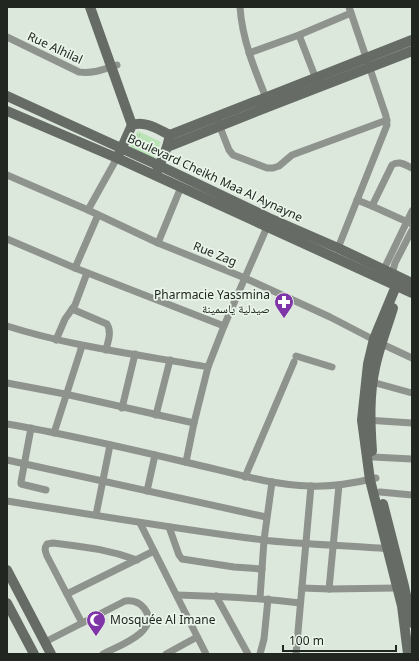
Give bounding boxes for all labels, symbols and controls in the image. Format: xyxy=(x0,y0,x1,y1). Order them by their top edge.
street label: Rue Alhilal xyxy=(25,27,86,68)
street label: Boulevard Cheikh Maa Al Aynayne xyxy=(125,129,306,226)
street label: Rue Zag xyxy=(191,237,240,270)
place label: Pharmacie Yassmina صيدلية ياسمينة xyxy=(154,286,270,317)
pharmacy icon: Pharmacie Yassmina صيدلية ياسمينة xyxy=(273,291,295,319)
mosque icon: Mosquée Al Imane xyxy=(85,609,107,637)
place label: Mosquée Al Imane xyxy=(110,611,216,628)
scale bar xyxy=(283,627,396,653)
text: 100 m xyxy=(289,632,324,649)

